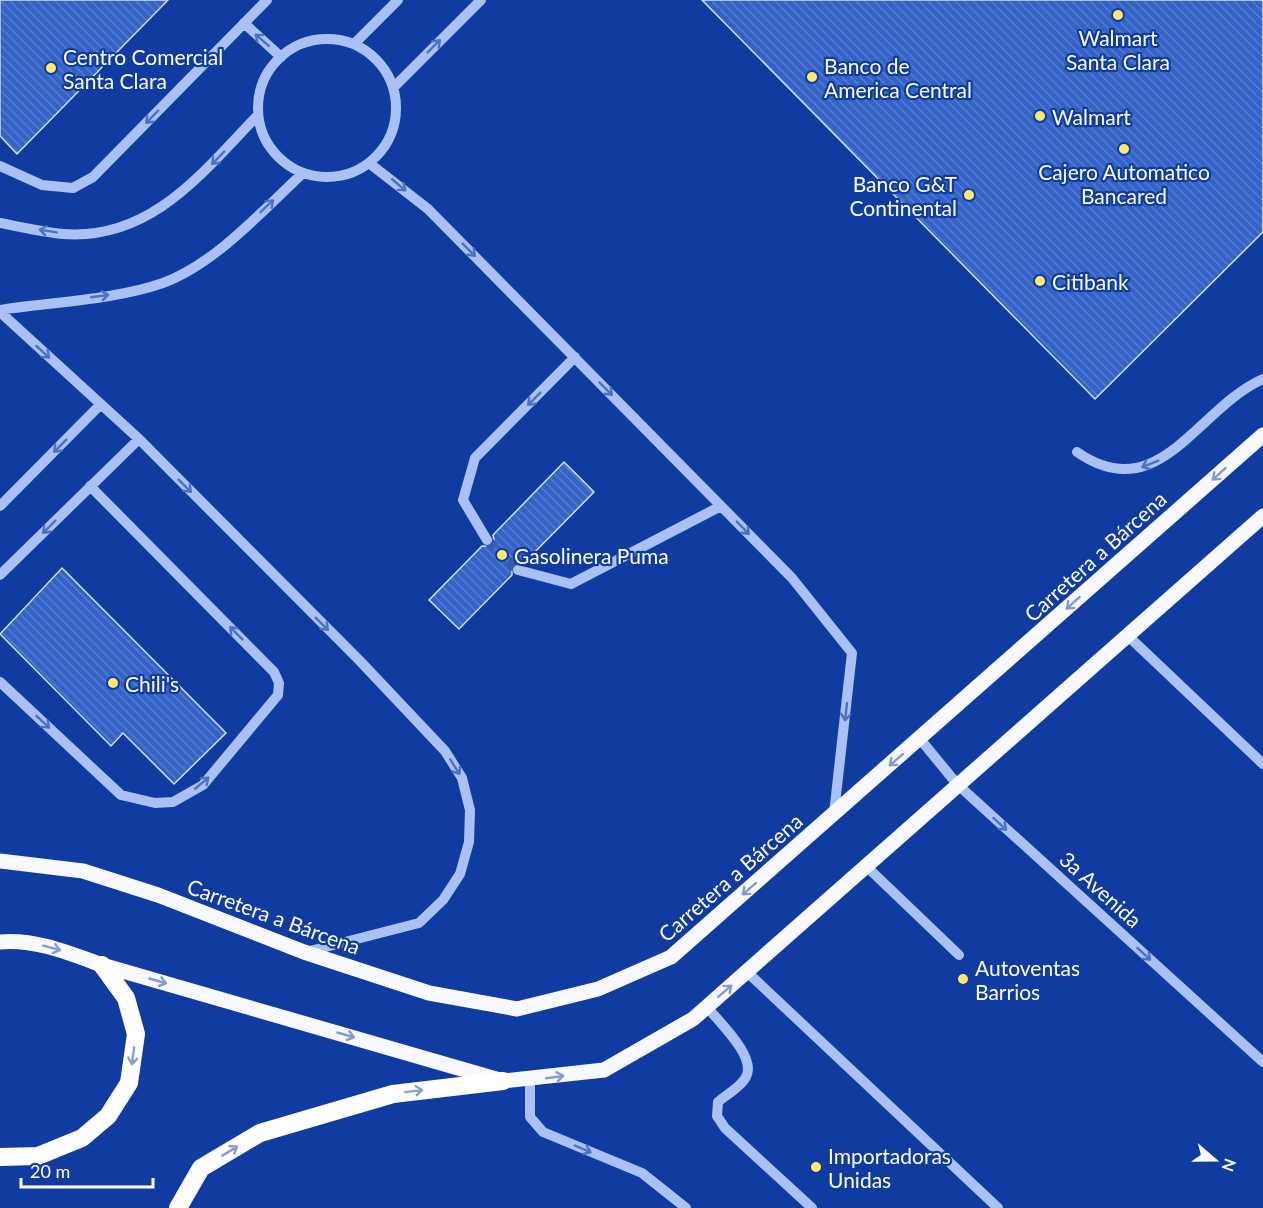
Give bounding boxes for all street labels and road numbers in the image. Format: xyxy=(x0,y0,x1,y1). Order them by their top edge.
street label: Carretera a Bárcena xyxy=(1019,486,1171,626)
street label: Carretera a Bárcena xyxy=(653,808,807,946)
street label: 3a Avenida xyxy=(1055,846,1147,932)
street label: Carretera a Bárcena xyxy=(184,873,364,959)

